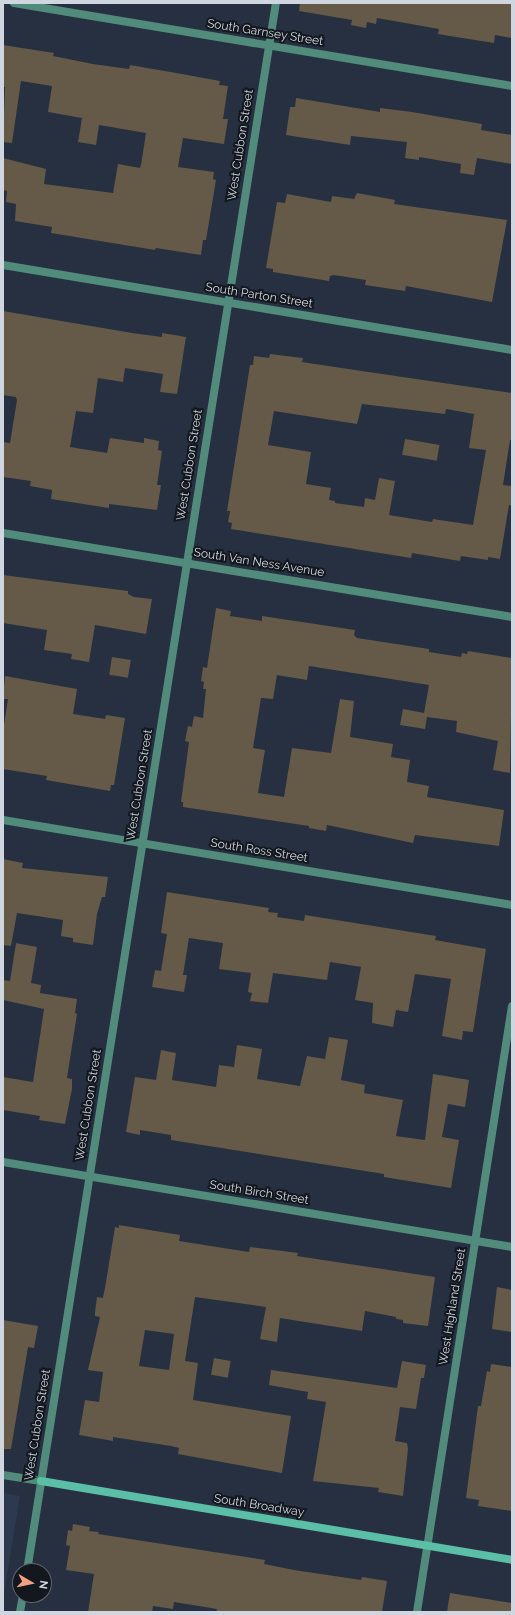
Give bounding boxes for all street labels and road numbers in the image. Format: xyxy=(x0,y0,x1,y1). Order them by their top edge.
street label: South Garnsey Street xyxy=(206,17,324,49)
street label: West Cubbon Street xyxy=(225,88,257,202)
street label: South Parton Street xyxy=(204,280,314,312)
street label: West Cubbon Street xyxy=(174,408,206,522)
street label: South Van Ness Avenue xyxy=(192,546,326,580)
street label: West Cubbon Street xyxy=(124,728,156,842)
street label: South Ross Street xyxy=(209,836,309,866)
street label: West Cubbon Street xyxy=(73,1048,105,1162)
street label: South Birch Street xyxy=(208,1178,310,1208)
street label: West Highland Street xyxy=(437,1248,469,1366)
street label: West Cubbon Street xyxy=(22,1368,54,1482)
street label: South Broadway xyxy=(213,1492,305,1520)

